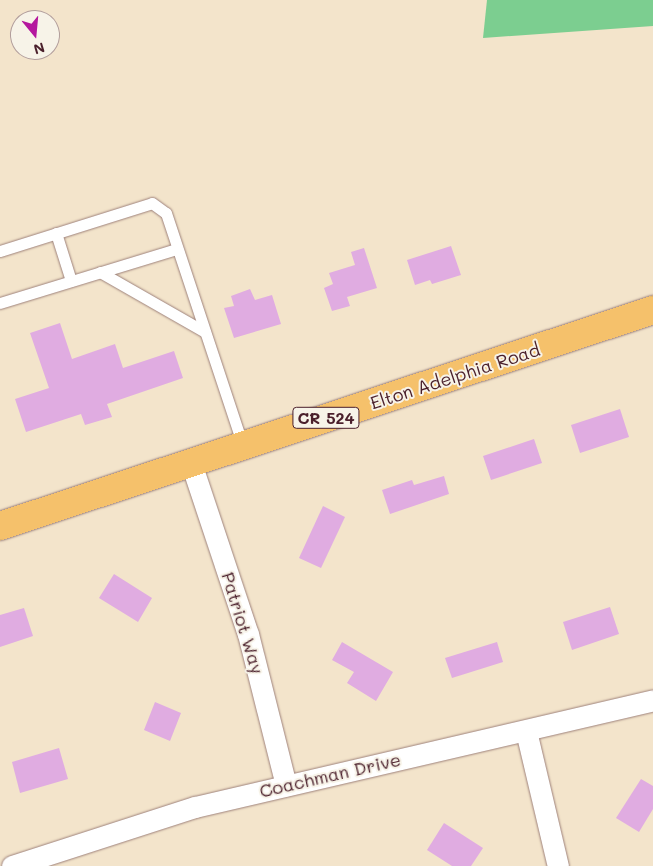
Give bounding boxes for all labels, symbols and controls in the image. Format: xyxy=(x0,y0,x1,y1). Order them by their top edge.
north arrow xyxy=(10,10,60,60)
text: N xyxy=(31,38,47,60)
street label: Elton Adelphia Road xyxy=(367,338,543,414)
road number: CR 524 xyxy=(292,404,360,432)
street label: Patriot Way xyxy=(217,569,269,677)
street label: Coachman Drive xyxy=(257,748,403,802)

